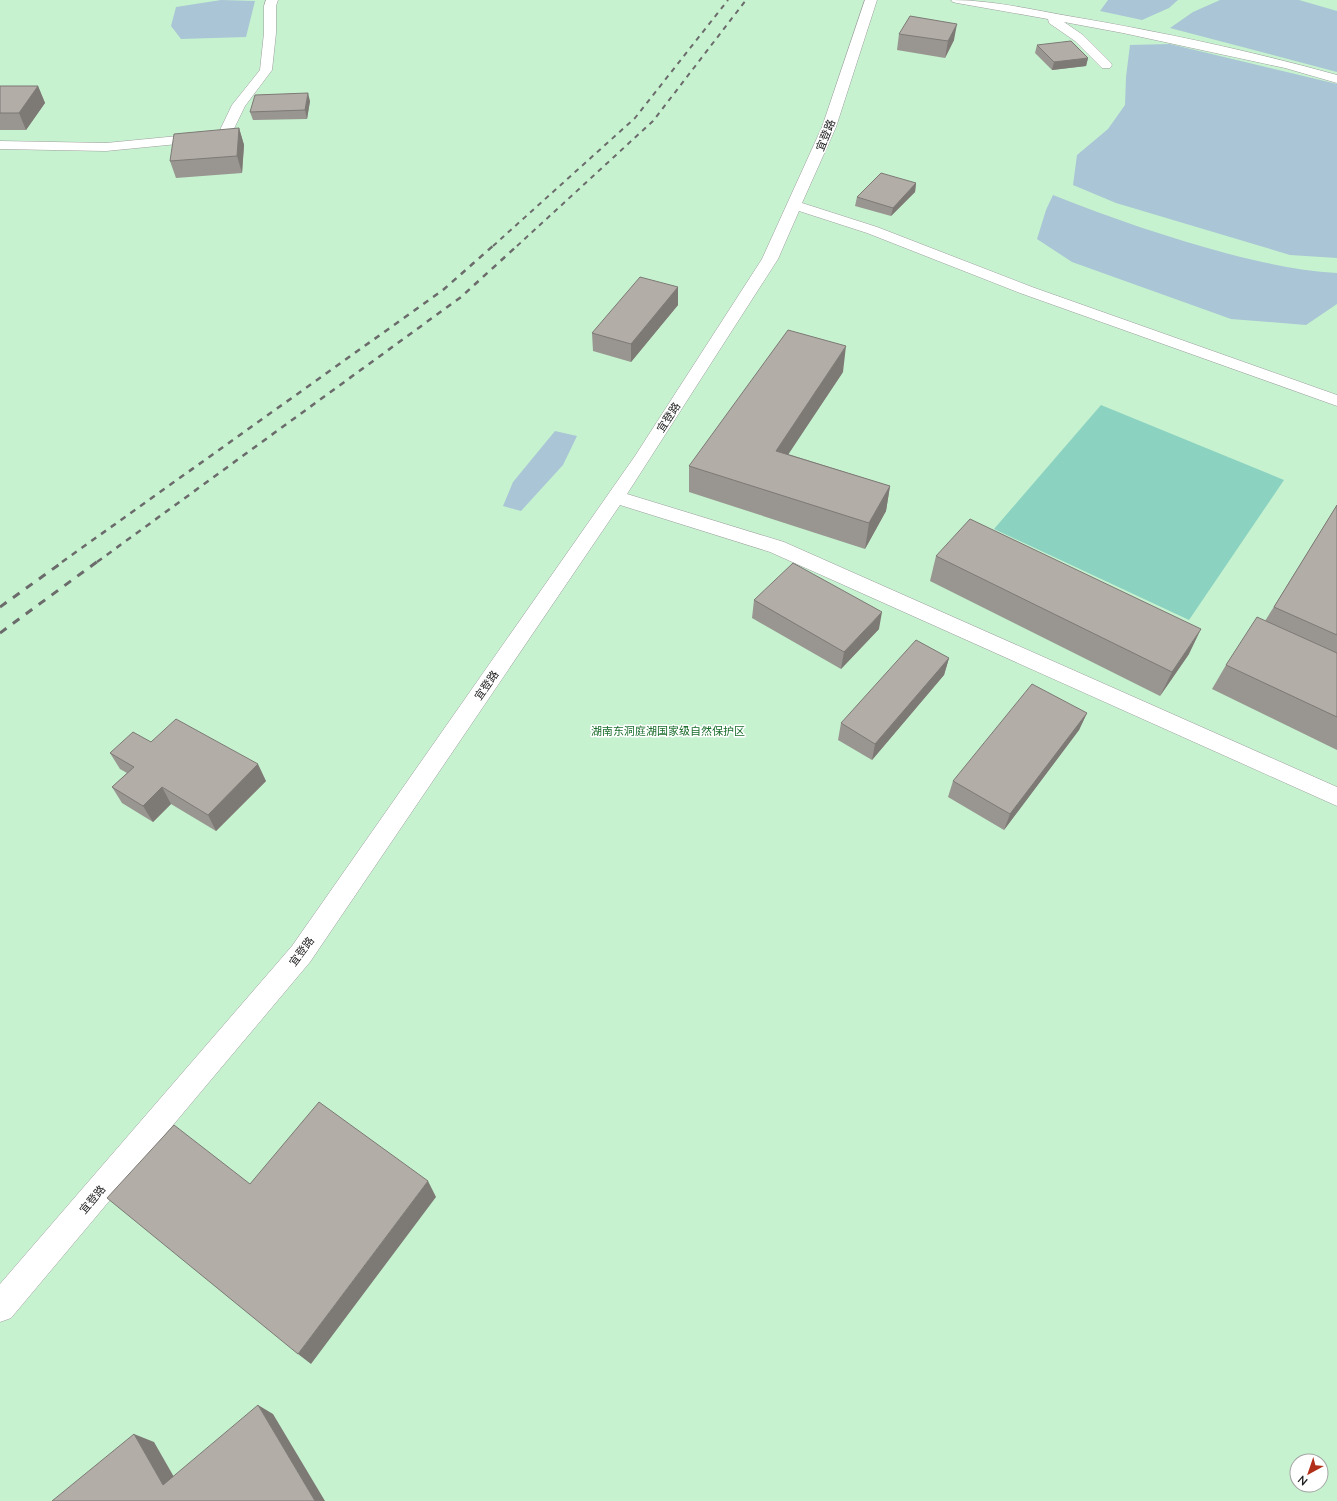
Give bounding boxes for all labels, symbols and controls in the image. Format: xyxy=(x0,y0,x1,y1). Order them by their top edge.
street label: 宜登路 xyxy=(813,117,837,153)
street label: 宜登路 xyxy=(654,400,682,434)
street label: 宜登路 xyxy=(471,668,501,702)
park label: 湖南东洞庭湖国家级自然保护区 xyxy=(591,724,745,737)
street label: 宜登路 xyxy=(286,934,316,968)
street label: 宜登路 xyxy=(76,1182,108,1216)
north arrow xyxy=(1289,1453,1329,1493)
text: N xyxy=(1295,1473,1310,1489)

